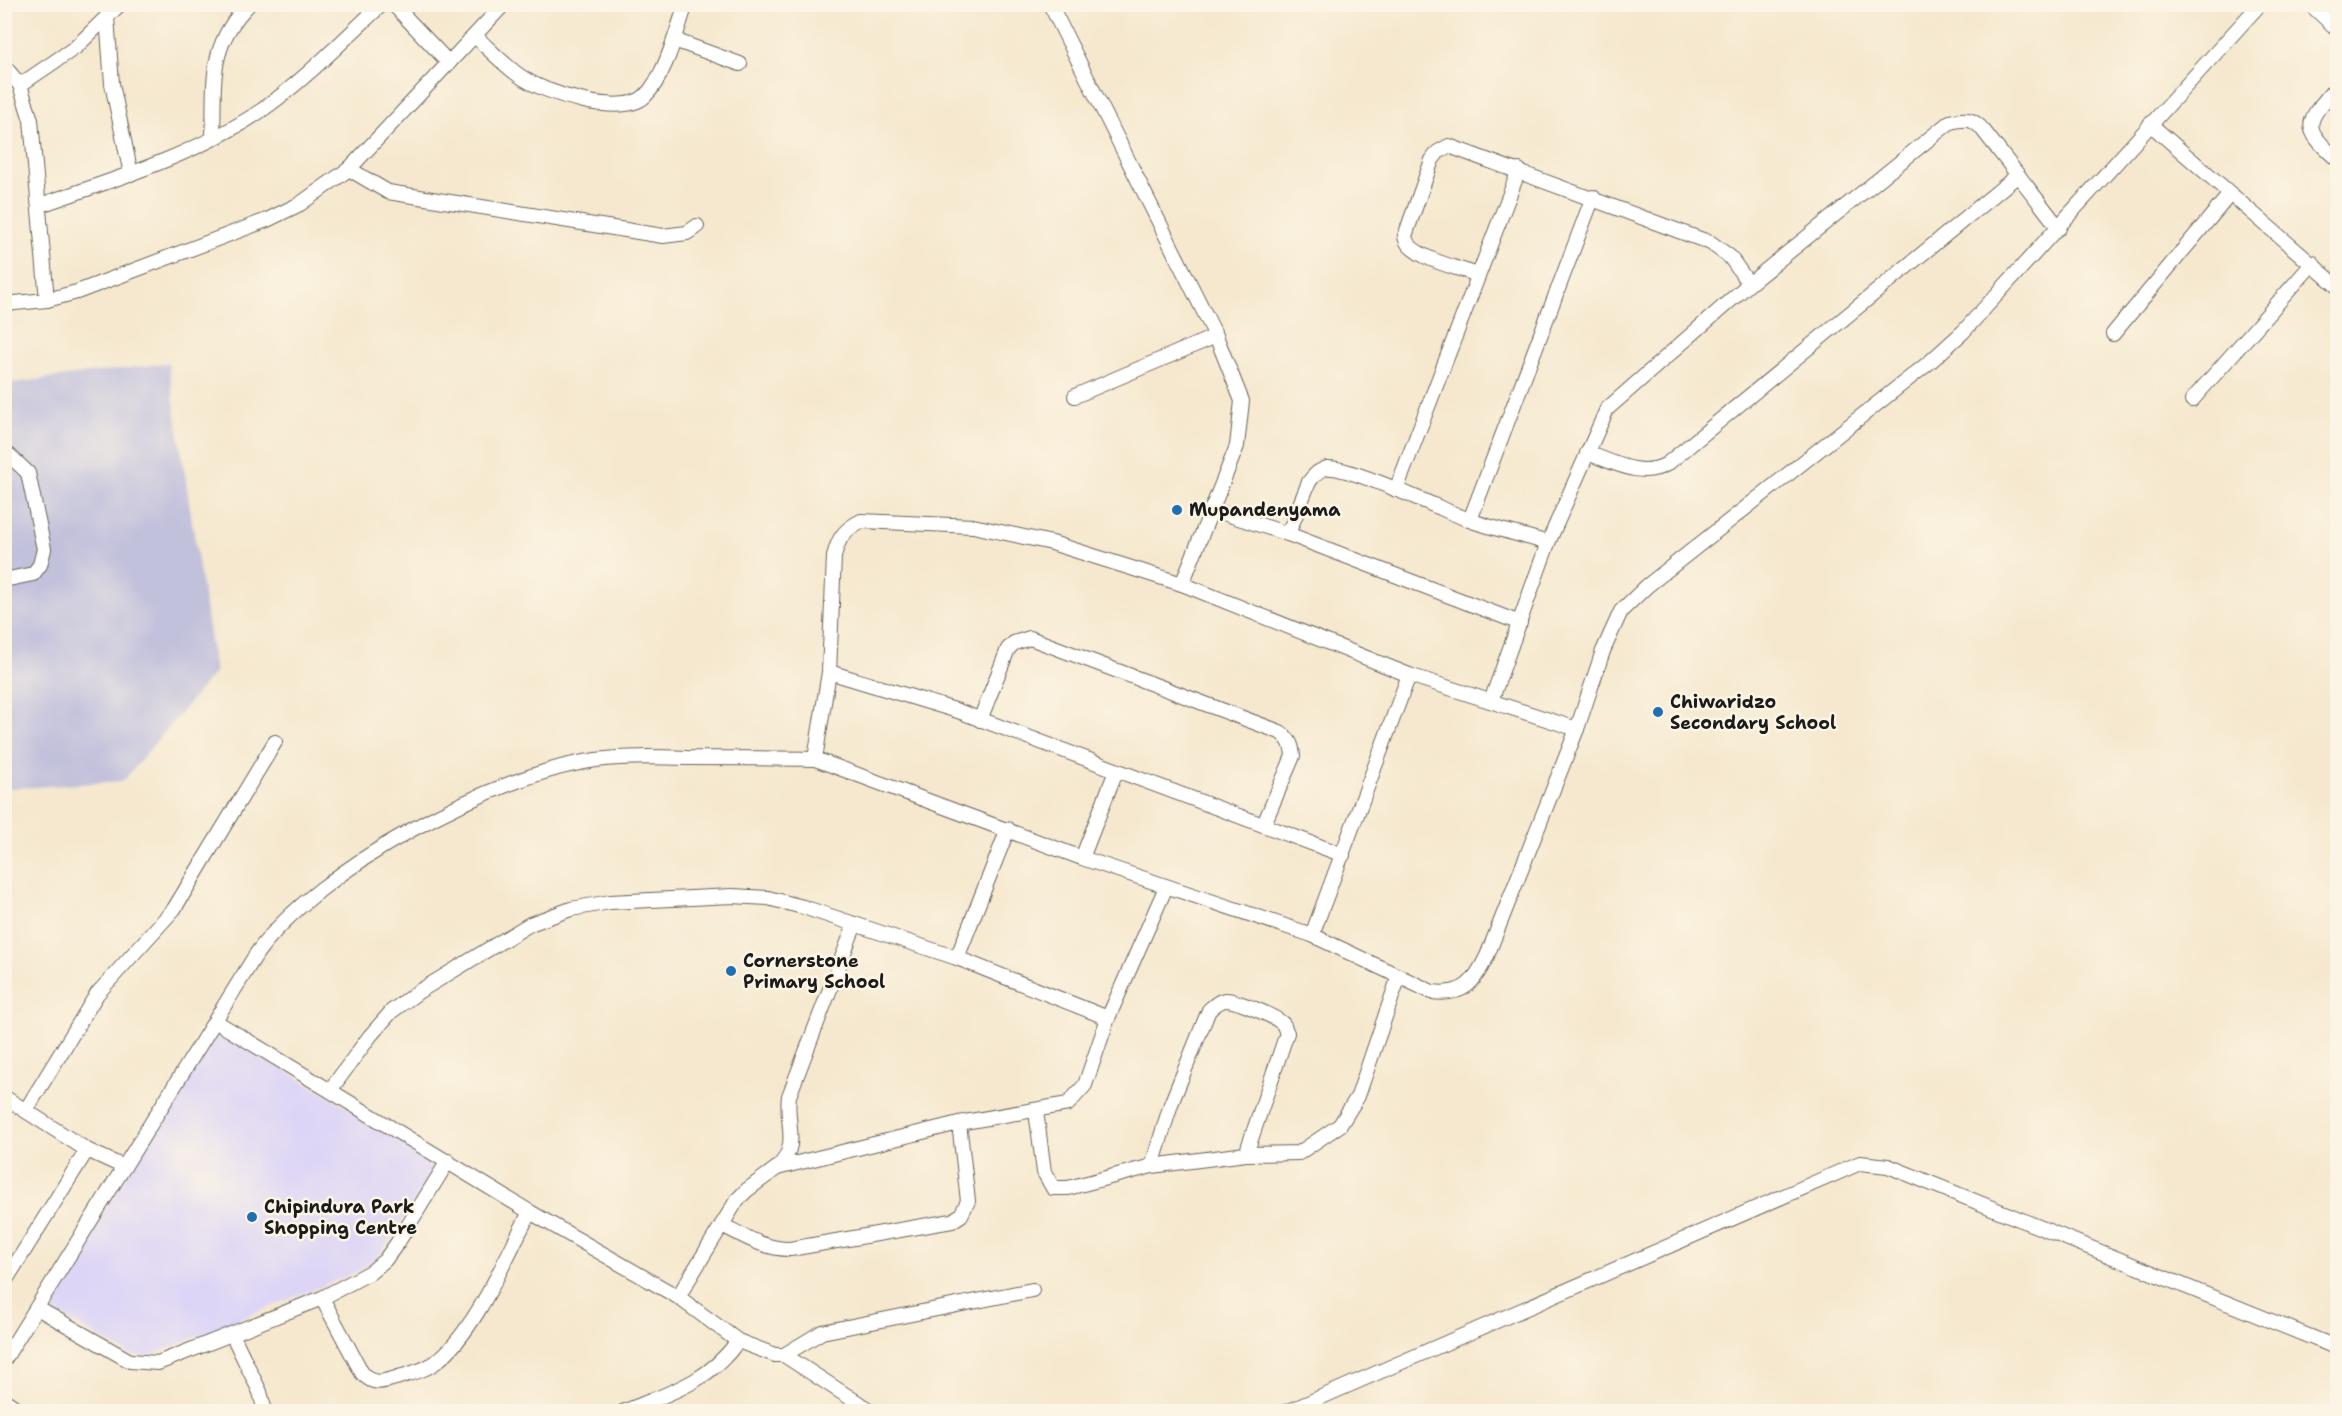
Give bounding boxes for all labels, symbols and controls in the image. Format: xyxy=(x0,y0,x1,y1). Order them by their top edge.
place label: Mupandenyama xyxy=(1189,498,1341,522)
marker: Mupandenyama xyxy=(1170,503,1184,517)
place label: Chiwaridzo Secondary School xyxy=(1670,690,1836,735)
marker: Chiwaridzo Secondary School xyxy=(1651,705,1665,719)
place label: Cornerstone Primary School xyxy=(743,949,885,994)
marker: Cornerstone Primary School xyxy=(724,964,738,978)
place label: Chipindura Park Shopping Centre xyxy=(264,1195,417,1240)
marker: Chipindura Park Shopping Centre xyxy=(245,1210,259,1224)

